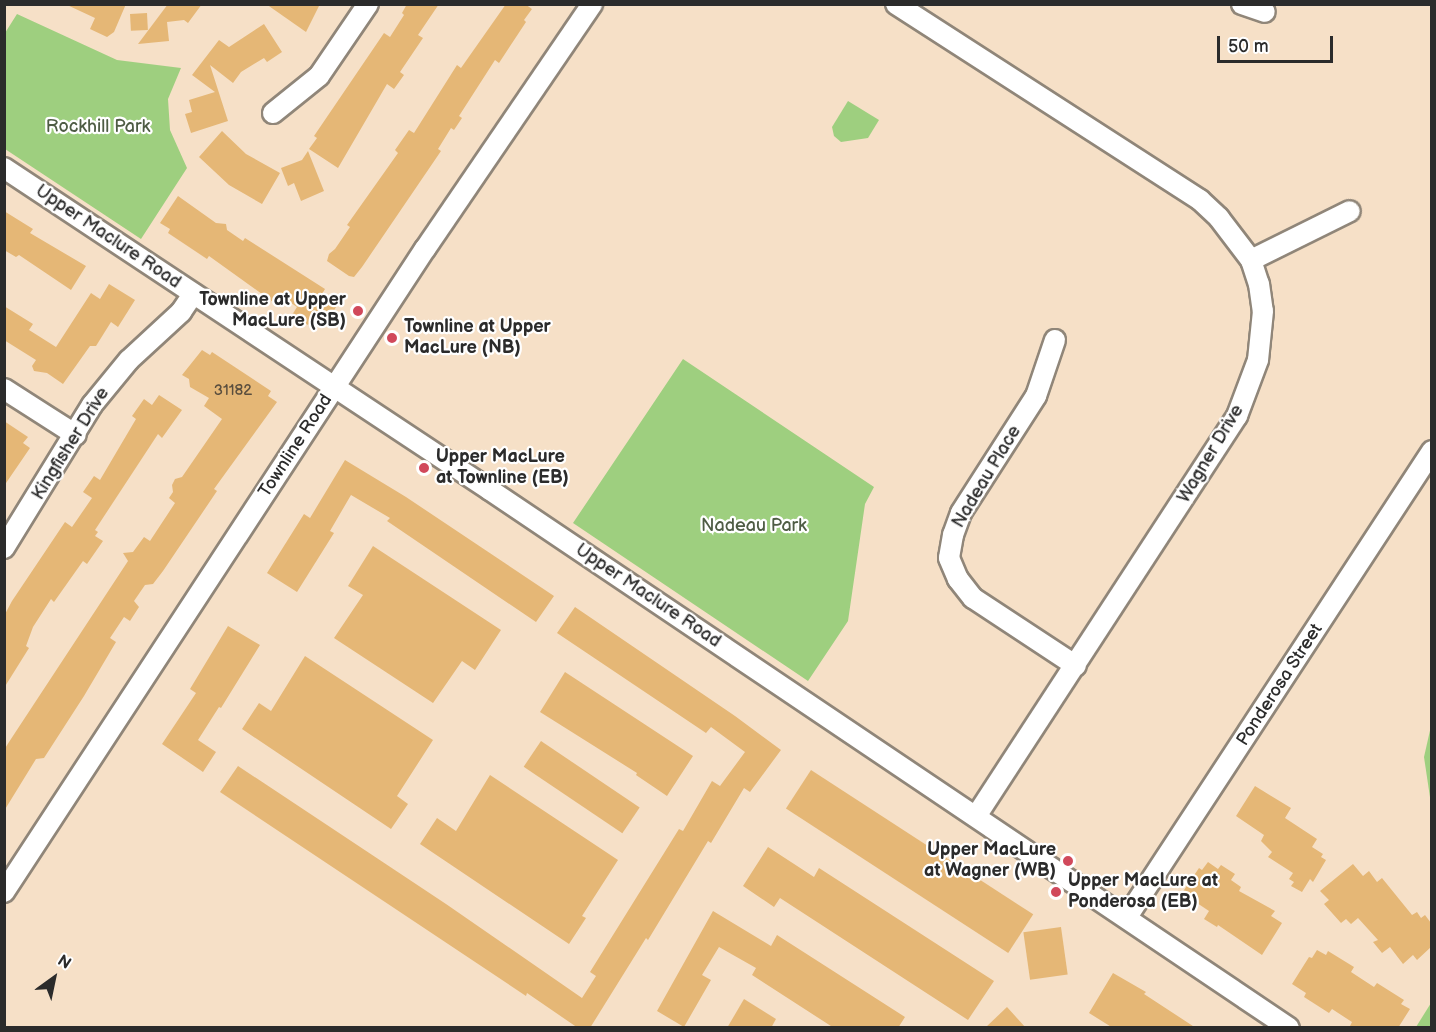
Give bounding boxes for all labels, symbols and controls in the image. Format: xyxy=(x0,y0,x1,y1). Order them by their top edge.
scale bar xyxy=(1220,24,1336,62)
text: 50 m xyxy=(1228,36,1269,57)
park label: Rockhill Park xyxy=(46,116,150,138)
street label: Upper Maclure Road xyxy=(31,180,185,294)
place label: Townline at Upper MacLure (SB) xyxy=(199,290,346,332)
marker: Townline at Upper MacLure (SB) xyxy=(351,304,365,318)
place label: Townline at Upper MacLure (NB) xyxy=(404,317,551,360)
marker: Townline at Upper MacLure (NB) xyxy=(385,331,399,345)
house number: 31182 xyxy=(214,382,252,400)
street label: Kingfisher Drive xyxy=(28,384,114,504)
street label: Townline Road xyxy=(255,390,337,502)
street label: Wagner Drive xyxy=(1173,401,1249,507)
street label: Nadeau Place xyxy=(948,422,1026,532)
place label: Upper MacLure at Townline (EB) xyxy=(436,447,569,490)
marker: Upper MacLure at Townline (EB) xyxy=(417,461,431,475)
park label: Nadeau Park xyxy=(701,515,807,537)
street label: Upper Maclure Road xyxy=(571,539,725,653)
street label: Ponderosa Street xyxy=(1232,620,1328,750)
place label: Upper MacLure at Wagner (WB) xyxy=(924,840,1056,882)
marker: Upper MacLure at Wagner (WB) xyxy=(1061,854,1075,868)
place label: Upper MacLure at Ponderosa (EB) xyxy=(1068,871,1218,914)
marker: Upper MacLure at Ponderosa (EB) xyxy=(1049,885,1063,899)
north arrow xyxy=(24,948,84,1008)
text: N xyxy=(54,951,74,974)

